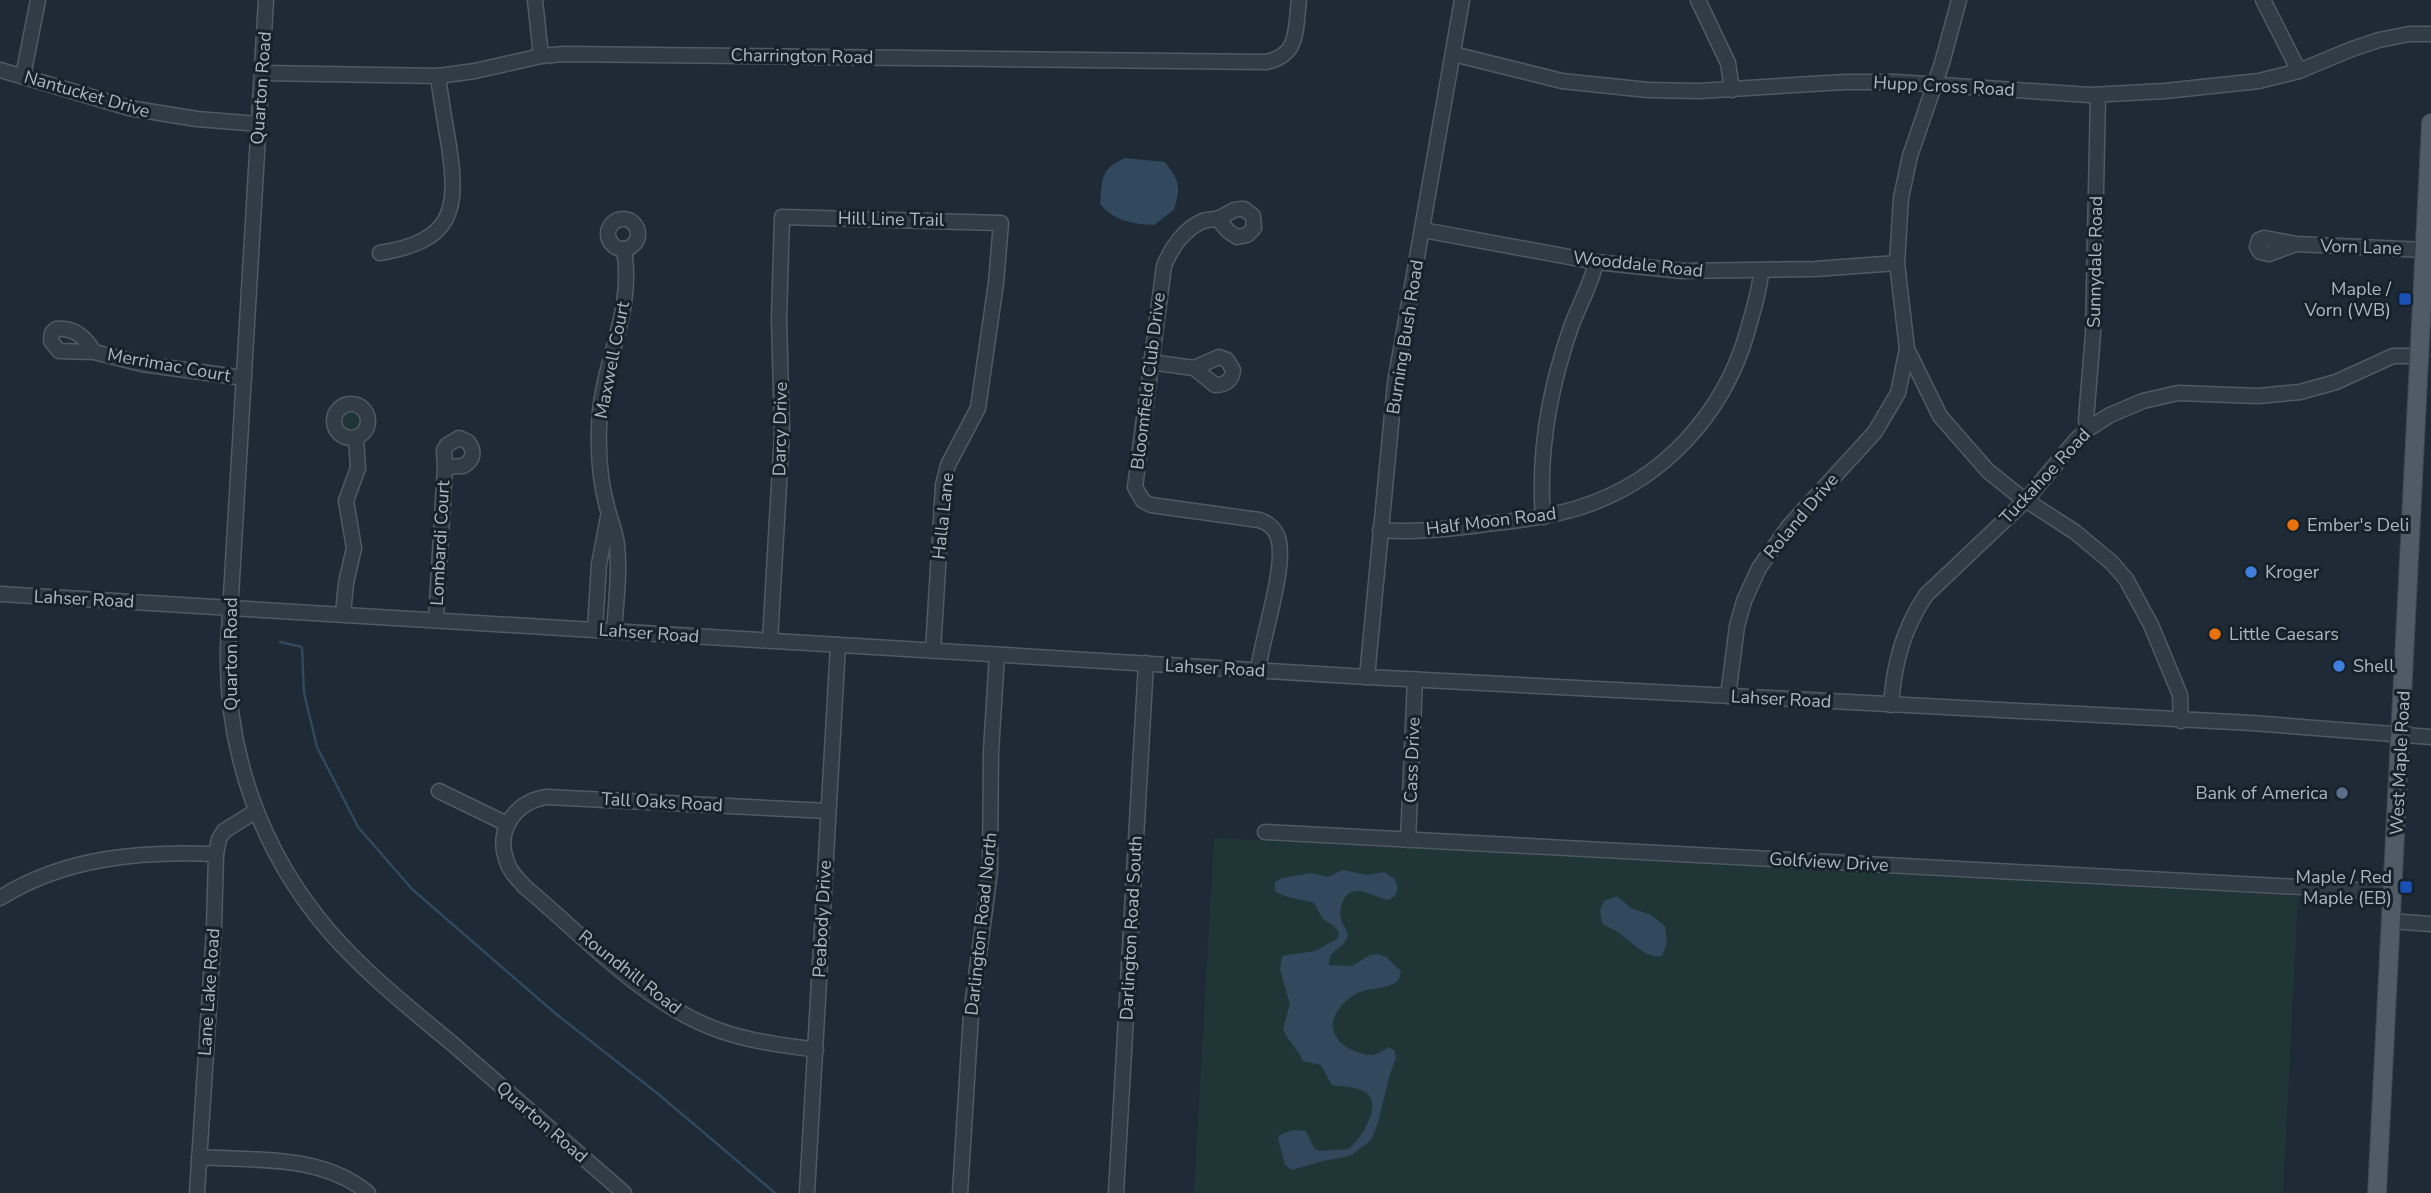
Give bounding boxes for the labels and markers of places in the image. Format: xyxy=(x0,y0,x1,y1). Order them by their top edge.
place label: Maple / Vorn (WB) xyxy=(2303,277,2392,322)
marker: Maple / Vorn (WB) xyxy=(2397,291,2413,307)
place label: Ember's Deli xyxy=(2307,513,2409,537)
marker: Ember's Deli xyxy=(2285,517,2301,533)
place label: Kroger xyxy=(2265,560,2320,584)
marker: Kroger xyxy=(2243,564,2259,580)
place label: Little Caesars xyxy=(2229,622,2339,646)
marker: Little Caesars xyxy=(2207,626,2223,642)
place label: Shell xyxy=(2353,654,2395,678)
marker: Shell xyxy=(2331,658,2347,674)
place label: Bank of America xyxy=(2195,781,2328,805)
marker: Bank of America xyxy=(2334,785,2350,801)
place label: Maple / Red Maple (EB) xyxy=(2296,865,2392,910)
marker: Maple / Red Maple (EB) xyxy=(2398,879,2414,895)

